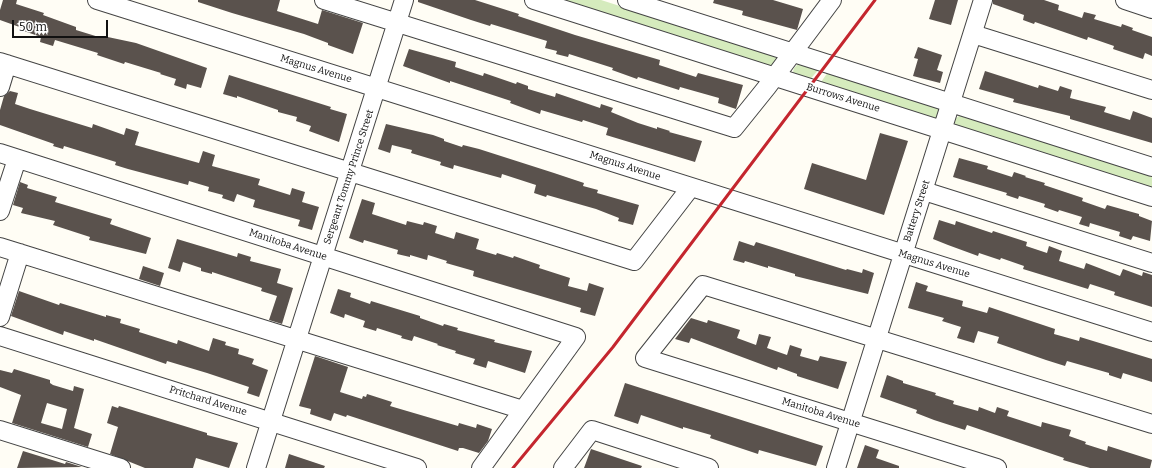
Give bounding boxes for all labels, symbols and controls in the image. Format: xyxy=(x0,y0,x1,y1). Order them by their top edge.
scale bar xyxy=(14,12,110,38)
text: 50 m xyxy=(19,20,47,34)
street label: Magnus Avenue xyxy=(279,52,353,86)
street label: Burrows Avenue xyxy=(805,81,881,115)
street label: Sergeant Tommy Prince Street xyxy=(321,108,377,246)
street label: Magnus Avenue xyxy=(588,149,662,183)
street label: Battery Street xyxy=(901,179,933,243)
street label: Manitoba Avenue xyxy=(248,227,328,263)
street label: Magnus Avenue xyxy=(897,247,971,281)
street label: Pritchard Avenue xyxy=(168,383,248,419)
street label: Manitoba Avenue xyxy=(780,395,862,431)

